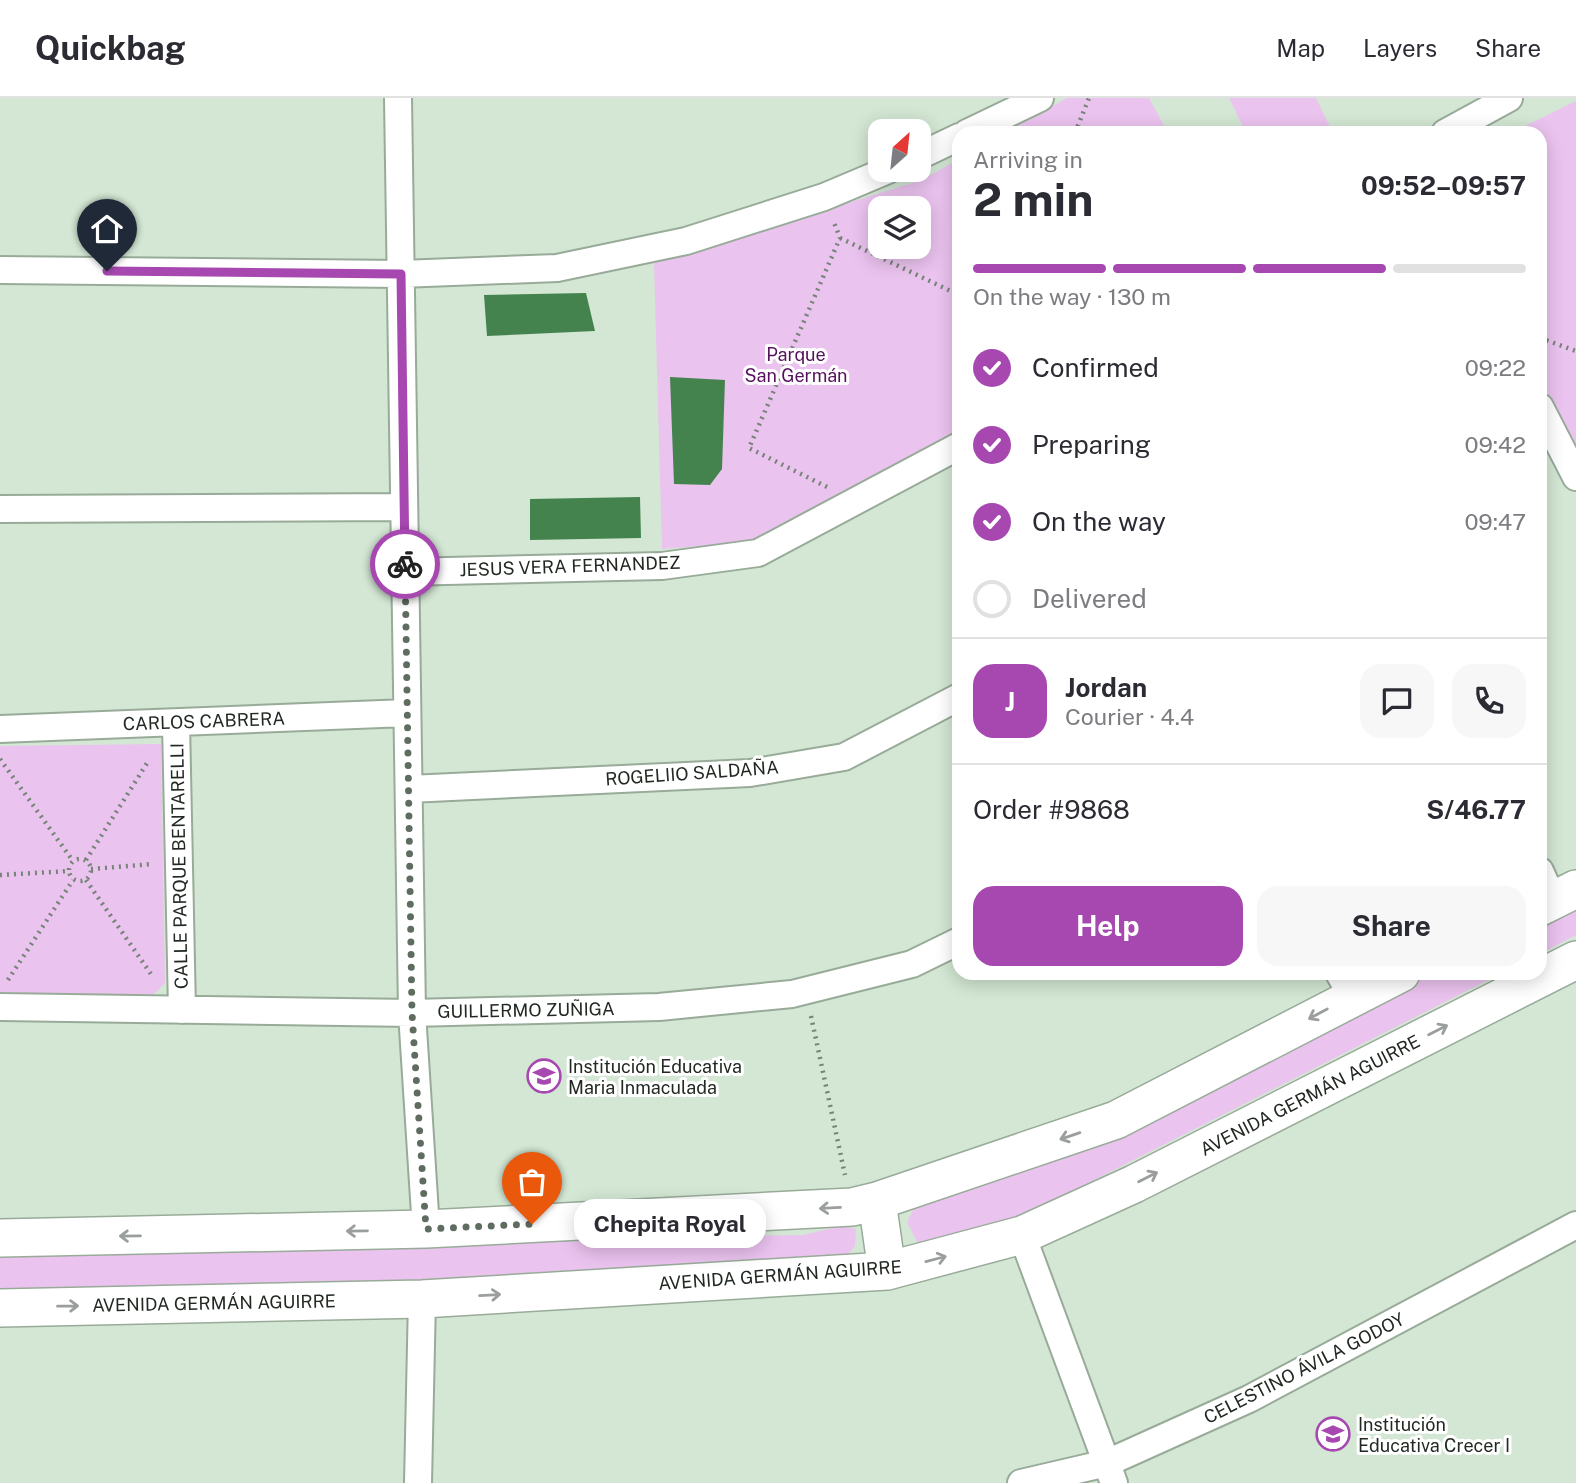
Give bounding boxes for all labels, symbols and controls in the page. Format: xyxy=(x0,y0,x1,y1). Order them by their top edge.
text: Quickbag xyxy=(35,29,186,67)
text: Map xyxy=(1276,34,1325,62)
text: Layers xyxy=(1363,34,1437,62)
text: Share xyxy=(1475,34,1541,62)
north arrow xyxy=(868,119,931,182)
map controls xyxy=(868,119,931,259)
text: Arriving in xyxy=(973,146,1083,173)
text: 09:52–09:57 xyxy=(1361,170,1526,201)
text: 2 min xyxy=(973,172,1093,226)
button: layers xyxy=(868,196,931,259)
pin xyxy=(77,199,137,271)
icon: home xyxy=(88,210,126,248)
text: On the way · 130 m xyxy=(973,283,1171,310)
park label: Parque San Germán xyxy=(744,344,848,386)
icon: check xyxy=(973,349,1011,387)
text: Confirmed xyxy=(1032,352,1159,383)
text: 09:22 xyxy=(1465,354,1526,381)
icon: check xyxy=(973,426,1011,464)
text: Preparing xyxy=(1032,429,1151,460)
text: 09:42 xyxy=(1465,431,1526,458)
icon: check xyxy=(973,503,1011,541)
text: On the way xyxy=(1032,506,1166,537)
text: 09:47 xyxy=(1464,508,1526,535)
courier xyxy=(370,529,440,599)
icon: bike xyxy=(386,545,424,583)
street label: JESUS VERA FERNANDEZ xyxy=(459,552,681,580)
text: Delivered xyxy=(1032,583,1147,614)
button: chat xyxy=(1360,664,1434,738)
button: phone xyxy=(1452,664,1526,738)
text: Jordan xyxy=(1065,672,1147,703)
text: J xyxy=(1005,686,1015,717)
text: Courier · 4.4 xyxy=(1065,703,1194,730)
street label: CARLOS CABRERA xyxy=(123,708,286,734)
street label: CALLE PARQUE BENTARELLI xyxy=(166,743,192,989)
street label: ROGELIIO SALDAÑA xyxy=(604,755,780,790)
text: Order #9868 xyxy=(973,794,1130,825)
text: S/46.77 xyxy=(1426,794,1526,825)
button: Help xyxy=(973,886,1243,966)
button: Share xyxy=(1257,886,1526,966)
street label: GUILLERMO ZUÑIGA xyxy=(437,997,615,1022)
one-way arrow xyxy=(1308,1008,1329,1022)
one-way arrow xyxy=(1427,1023,1448,1036)
street label: AVENIDA GERMÁN AGUIRRE xyxy=(1196,1029,1423,1160)
place label: Institución Educativa Maria Inmaculada xyxy=(568,1056,742,1098)
school or university icon: Institución Educativa Maria Inmaculada xyxy=(525,1057,563,1095)
one-way arrow xyxy=(1060,1130,1082,1143)
pin xyxy=(502,1152,562,1224)
icon: bag xyxy=(513,1163,551,1201)
one-way arrow xyxy=(1137,1169,1158,1183)
callout: Chepita Royal xyxy=(574,1200,766,1248)
one-way arrow xyxy=(819,1202,842,1215)
text: Chepita Royal xyxy=(594,1210,746,1237)
one-way arrow xyxy=(346,1224,369,1237)
one-way arrow xyxy=(119,1229,142,1242)
one-way arrow xyxy=(924,1252,947,1265)
street label: AVENIDA GERMÁN AGUIRRE xyxy=(658,1255,902,1294)
one-way arrow xyxy=(479,1288,501,1301)
street label: AVENIDA GERMÁN AGUIRRE xyxy=(92,1289,336,1316)
one-way arrow xyxy=(56,1300,79,1313)
street label: CELESTINO ÁVILA GODOY xyxy=(1200,1307,1408,1428)
place label: Institución Educativa Crecer I xyxy=(1358,1414,1510,1456)
school or university icon: Institución Educativa Crecer I xyxy=(1314,1415,1352,1453)

